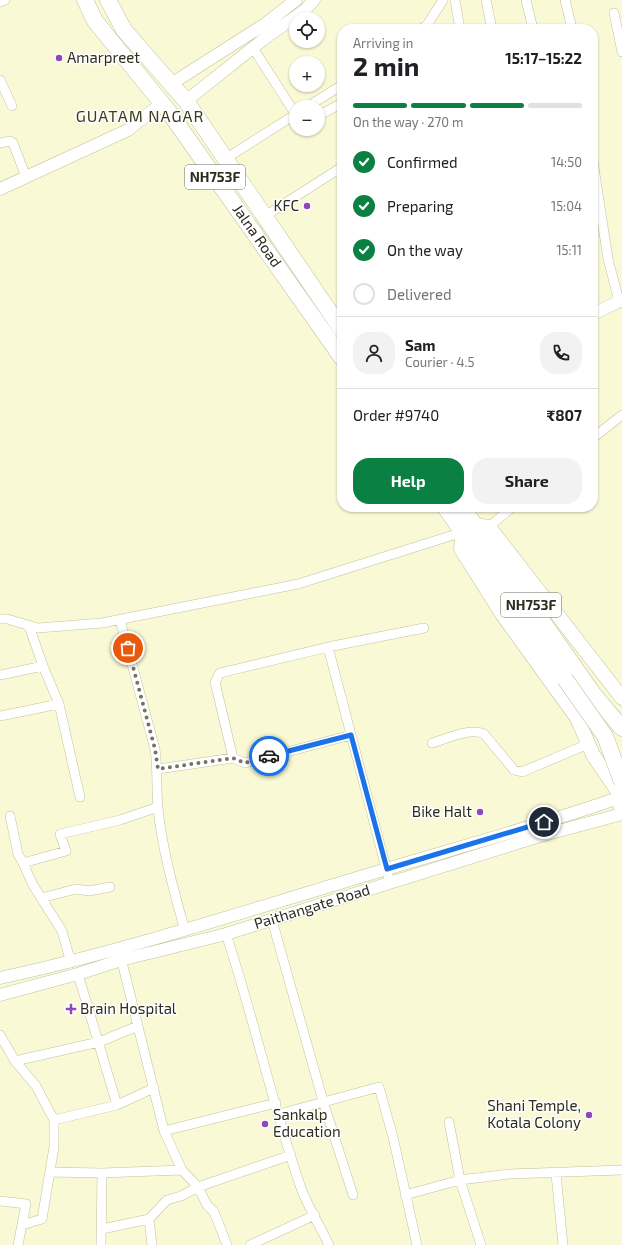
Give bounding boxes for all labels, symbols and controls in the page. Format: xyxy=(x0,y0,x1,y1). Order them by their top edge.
map controls xyxy=(289,12,325,136)
button: locate xyxy=(289,12,325,48)
text: Arriving in xyxy=(353,35,413,51)
place label: Amarpreet xyxy=(67,48,140,66)
text: 15:17–15:22 xyxy=(505,49,582,67)
text: 2 min xyxy=(353,50,419,81)
marker: Amarpreet xyxy=(54,53,64,63)
button: + xyxy=(289,56,325,92)
button: − xyxy=(289,100,325,136)
district label: GUATAM NAGAR xyxy=(76,106,204,125)
text: On the way · 270 m xyxy=(353,114,463,130)
icon: check xyxy=(353,151,375,173)
text: Confirmed xyxy=(387,153,458,171)
text: 14:50 xyxy=(551,154,582,170)
road number: NH753F xyxy=(185,165,245,189)
icon: check xyxy=(353,195,375,217)
place label: KFC xyxy=(274,196,299,214)
text: Preparing xyxy=(387,197,453,215)
text: 15:04 xyxy=(551,198,582,214)
street label: Jalna Road xyxy=(230,201,286,270)
marker: KFC xyxy=(302,201,312,211)
icon: check xyxy=(353,239,375,261)
text: On the way xyxy=(387,241,463,259)
text: 15:11 xyxy=(556,242,582,258)
text: Delivered xyxy=(387,285,452,303)
button: person xyxy=(353,332,395,374)
button: phone xyxy=(540,332,582,374)
text: Sam xyxy=(405,336,436,354)
text: Courier · 4.5 xyxy=(405,354,474,370)
text: Order #9740 xyxy=(353,406,439,424)
text: ₹807 xyxy=(546,406,582,424)
button: Help xyxy=(353,458,464,504)
button: Share xyxy=(472,458,582,504)
road number: NH753F xyxy=(501,593,561,617)
pin xyxy=(111,631,145,665)
icon: bag xyxy=(117,637,139,659)
courier xyxy=(249,736,289,776)
icon: car xyxy=(258,745,280,767)
place label: Bike Halt xyxy=(412,802,472,820)
pin xyxy=(527,805,561,839)
marker: Bike Halt xyxy=(475,807,485,817)
icon: home xyxy=(533,811,555,833)
street label: Paithangate Road xyxy=(252,880,372,932)
place label: Brain Hospital xyxy=(80,999,177,1017)
marker: Brain Hospital xyxy=(65,1003,77,1015)
place label: Shani Temple, Kotala Colony xyxy=(487,1096,581,1131)
place label: Sankalp Education xyxy=(273,1105,341,1140)
marker: Shani Temple, Kotala Colony xyxy=(584,1110,594,1120)
marker: Sankalp Education xyxy=(260,1119,270,1129)

